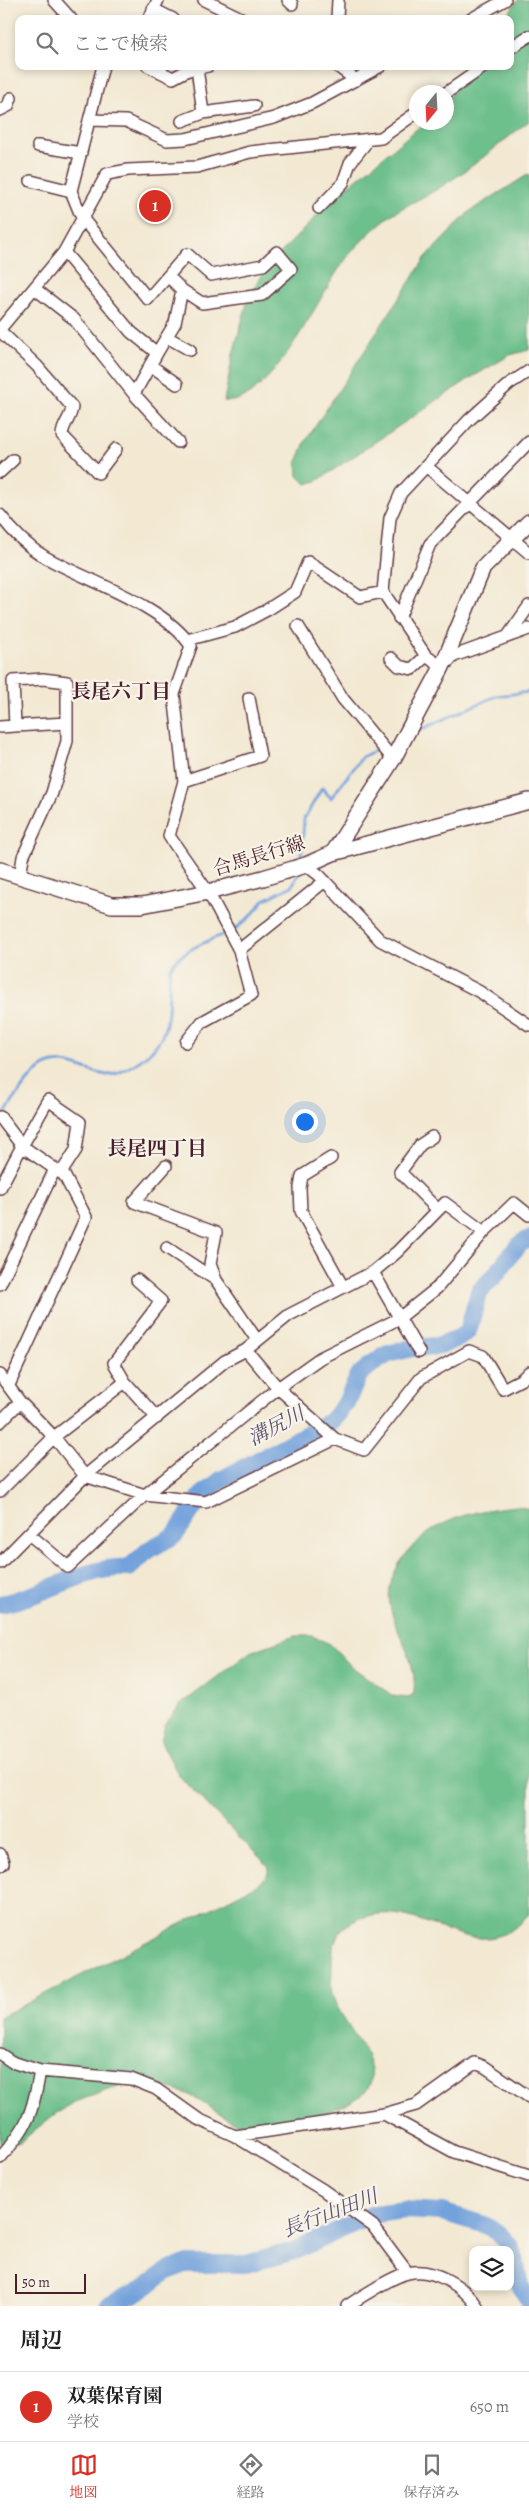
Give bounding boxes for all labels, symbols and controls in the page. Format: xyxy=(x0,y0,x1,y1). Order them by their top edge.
search box xyxy=(15,15,514,70)
icon: search xyxy=(33,29,61,57)
text: ここで検索 xyxy=(73,31,168,57)
north arrow xyxy=(409,85,454,130)
pin: 1 xyxy=(139,187,171,225)
district label: 長尾六丁目 xyxy=(71,678,171,705)
street label: 合馬長行線 xyxy=(210,830,308,882)
your location xyxy=(292,1109,318,1135)
district label: 長尾四丁目 xyxy=(107,1135,207,1162)
water label: 溝尻川 xyxy=(243,1399,311,1452)
water label: 長行山田川 xyxy=(278,2182,383,2244)
map controls xyxy=(469,2246,514,2291)
button: layers xyxy=(469,2246,514,2291)
scale bar xyxy=(15,2271,86,2294)
text: 50 m xyxy=(22,2273,50,2292)
text: 周辺 xyxy=(20,2326,62,2354)
text: 双葉保育園 xyxy=(67,2383,162,2409)
text: 1 xyxy=(33,2396,39,2418)
text: 650 m xyxy=(470,2396,509,2418)
text: 学校 xyxy=(67,2411,99,2433)
tab: 地図 xyxy=(70,2451,98,2502)
tab: 経路 xyxy=(237,2451,265,2502)
tab: 保存済み xyxy=(404,2451,460,2502)

